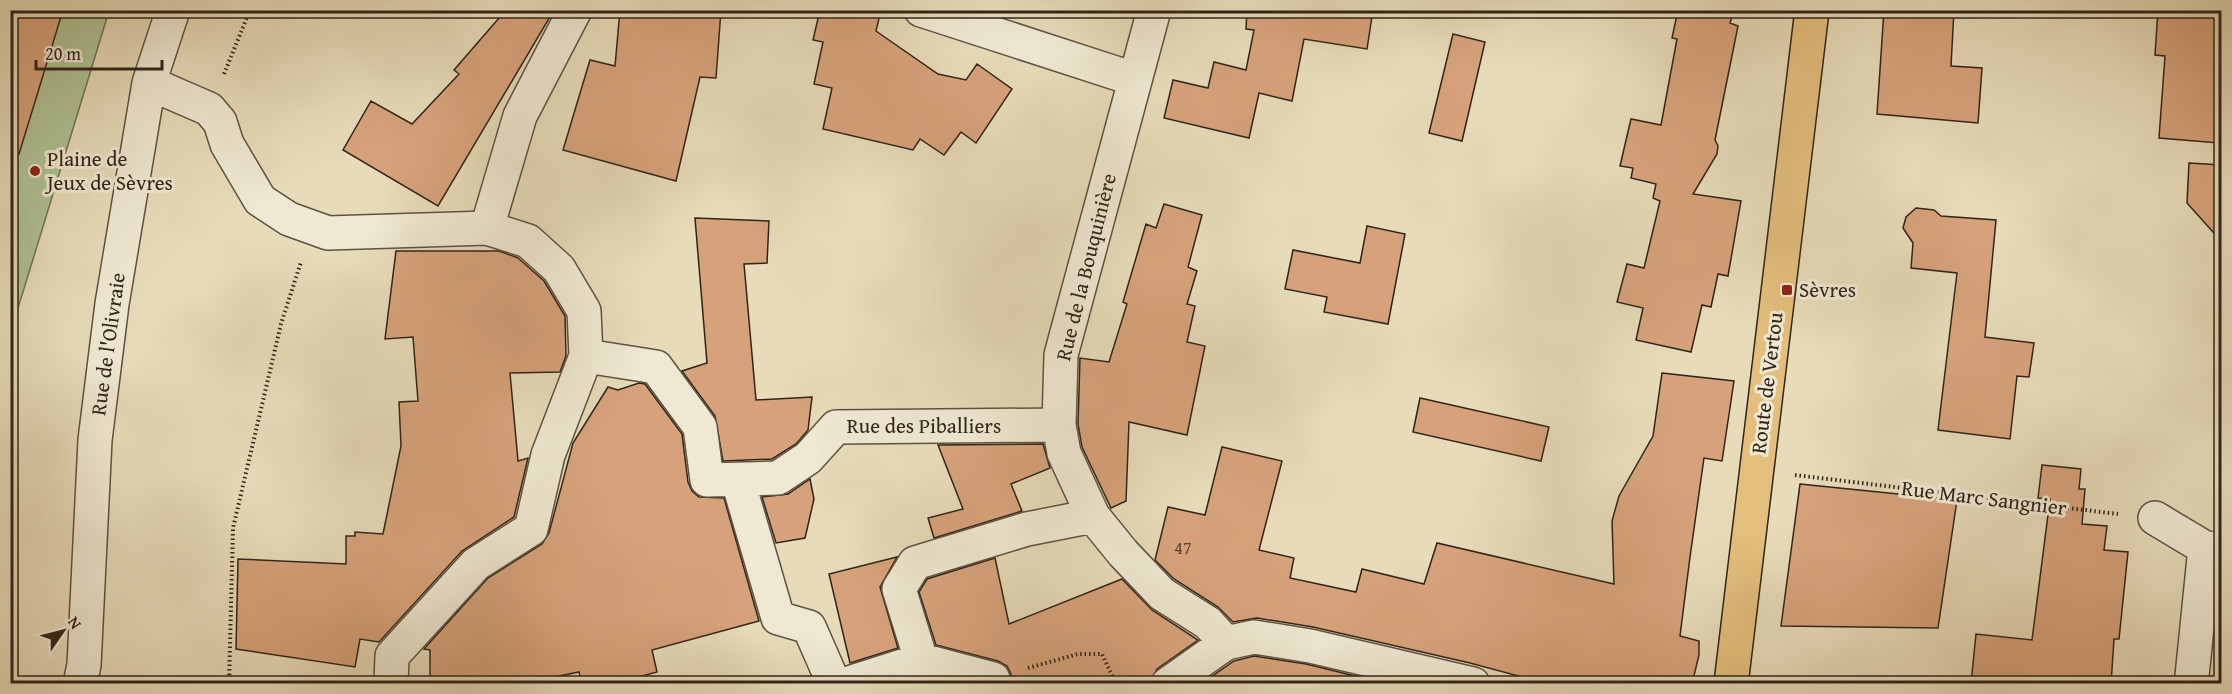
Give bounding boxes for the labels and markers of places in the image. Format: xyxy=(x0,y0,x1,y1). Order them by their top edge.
place label: Plaine de Jeux de Sèvres xyxy=(44,143,173,198)
marker: Plaine de Jeux de Sèvres xyxy=(28,164,42,178)
place label: Sèvres xyxy=(1799,274,1856,305)
marker: Sèvres xyxy=(1780,283,1794,297)

